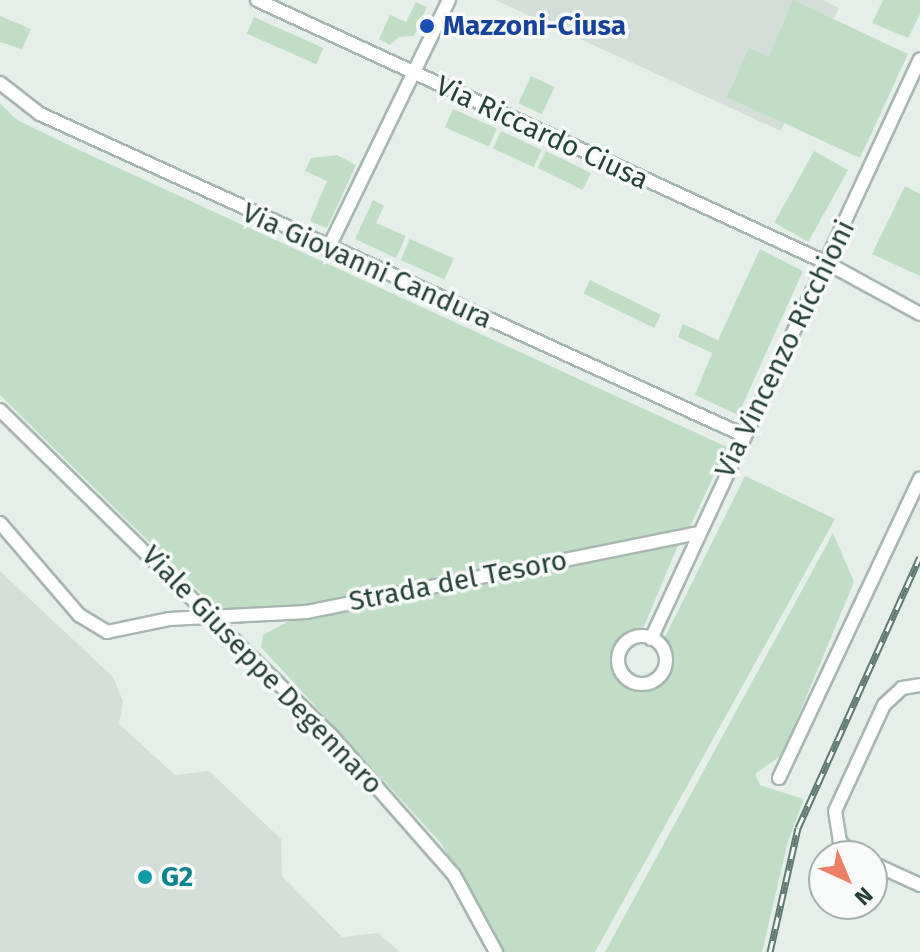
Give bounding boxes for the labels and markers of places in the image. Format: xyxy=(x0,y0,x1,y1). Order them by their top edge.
place label: Mazzoni-Ciusa xyxy=(443,9,626,43)
marker: Mazzoni-Ciusa xyxy=(418,17,436,35)
place label: G2 xyxy=(161,860,193,894)
marker: G2 xyxy=(136,868,154,886)

